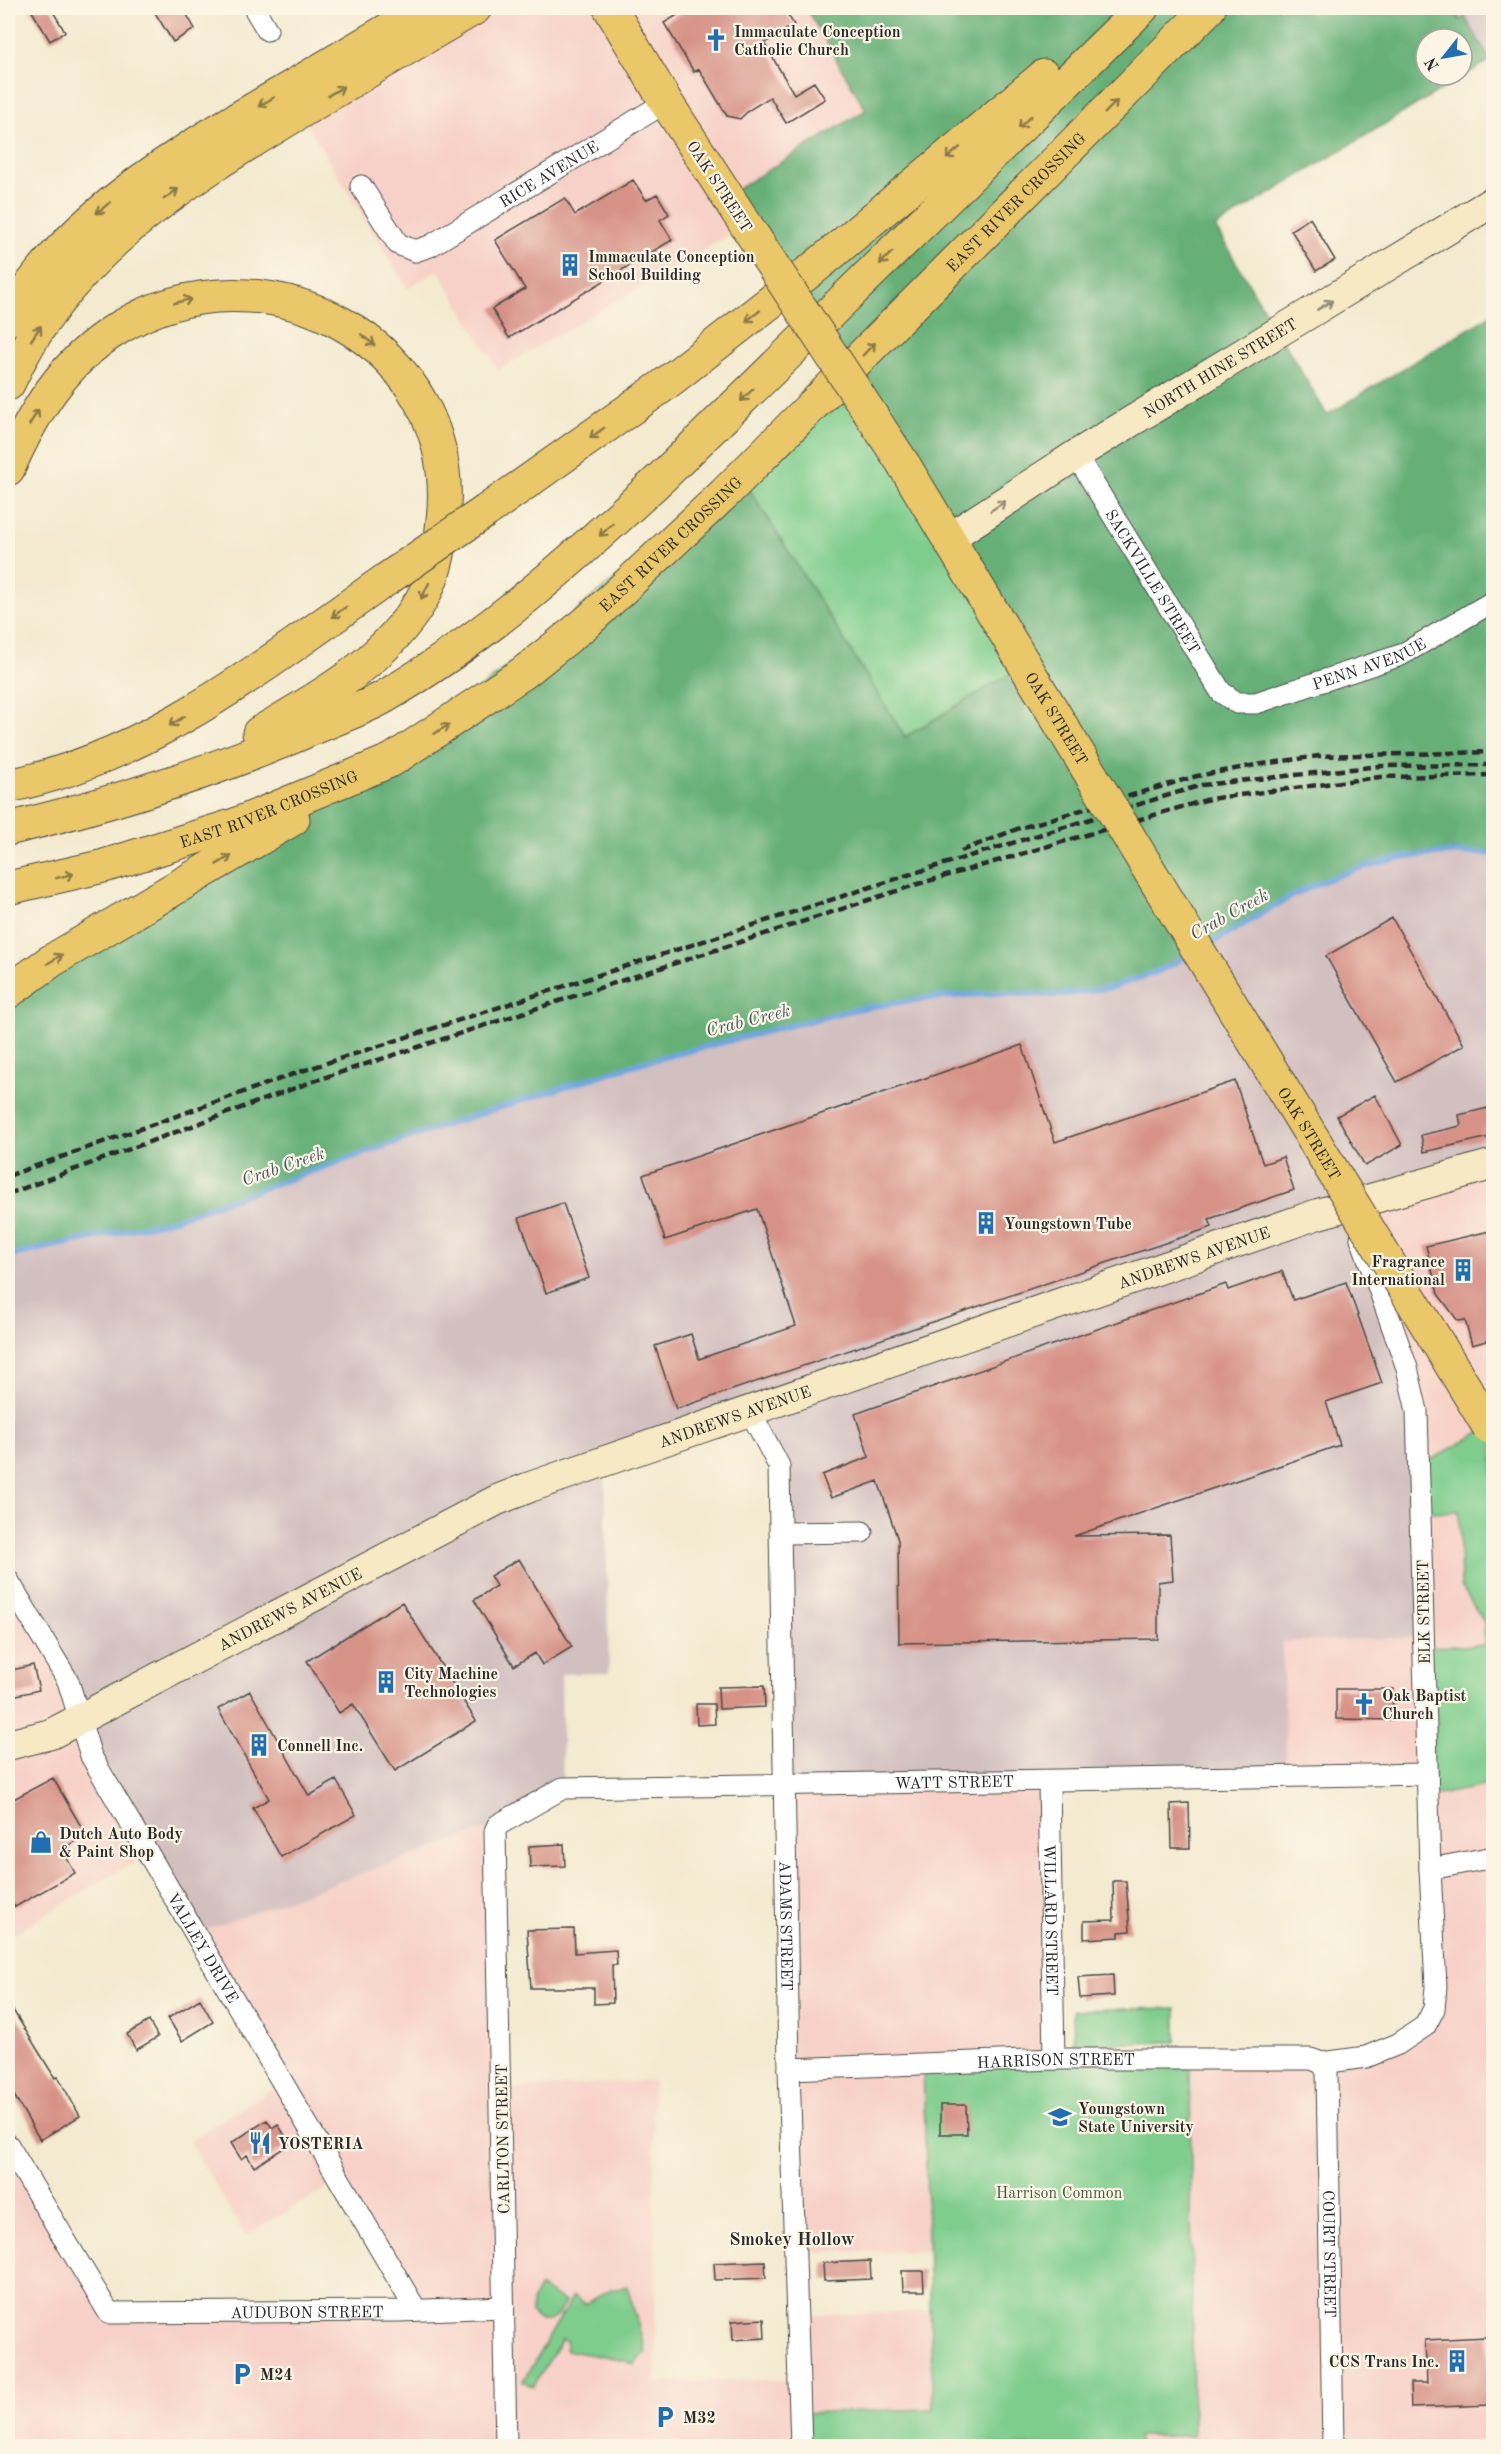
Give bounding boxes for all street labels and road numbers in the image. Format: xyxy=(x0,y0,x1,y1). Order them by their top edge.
street label: EAST RIVER CROSSING xyxy=(944,130,1090,276)
street label: RICE AVENUE xyxy=(497,139,602,212)
street label: OAK STREET xyxy=(683,139,754,236)
street label: NORTH HINE STREET xyxy=(1141,317,1300,422)
street label: EAST RIVER CROSSING xyxy=(597,474,747,616)
street label: SACKVILLE STREET xyxy=(1101,507,1202,657)
street label: PENN AVENUE xyxy=(1311,636,1429,694)
street label: OAK STREET xyxy=(1021,670,1089,769)
street label: EAST RIVER CROSSING xyxy=(178,769,361,852)
street label: OAK STREET xyxy=(1274,1085,1342,1183)
street label: ANDREWS AVENUE xyxy=(1116,1225,1273,1293)
street label: ANDREWS AVENUE xyxy=(657,1384,813,1452)
street label: ELK STREET xyxy=(1416,1560,1434,1664)
street label: ANDREWS AVENUE xyxy=(216,1566,365,1655)
street label: WATT STREET xyxy=(895,1775,1014,1793)
street label: WILLARD STREET xyxy=(1040,1844,1059,1996)
street label: ADAMS STREET xyxy=(776,1861,794,1991)
street label: VALLEY DRIVE xyxy=(163,1891,240,2006)
street label: HARRISON STREET xyxy=(976,2053,1135,2072)
street label: CARLTON STREET xyxy=(495,2064,513,2214)
street label: COURT STREET xyxy=(1319,2190,1337,2318)
street label: AUDUBON STREET xyxy=(230,2305,384,2322)

